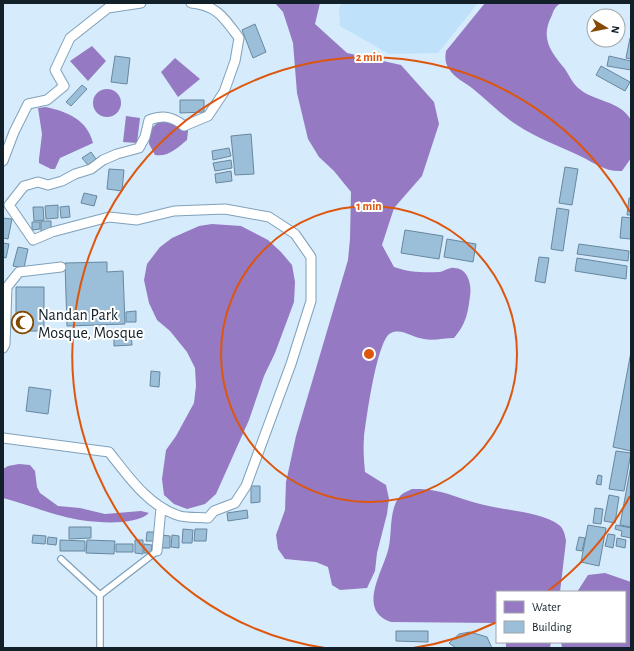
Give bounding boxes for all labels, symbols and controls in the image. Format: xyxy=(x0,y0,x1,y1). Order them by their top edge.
north arrow xyxy=(586,8,626,48)
text: N xyxy=(609,25,621,34)
text: 2 min xyxy=(356,51,382,63)
text: 1 min xyxy=(356,200,382,212)
place label: Nandan Park Mosque, Mosque xyxy=(38,307,143,341)
mosque icon: Nandan Park Mosque, Mosque xyxy=(10,310,36,336)
centre of rings xyxy=(362,347,376,361)
legend xyxy=(496,591,626,643)
text: Water xyxy=(532,601,561,613)
text: Building xyxy=(532,621,572,633)

